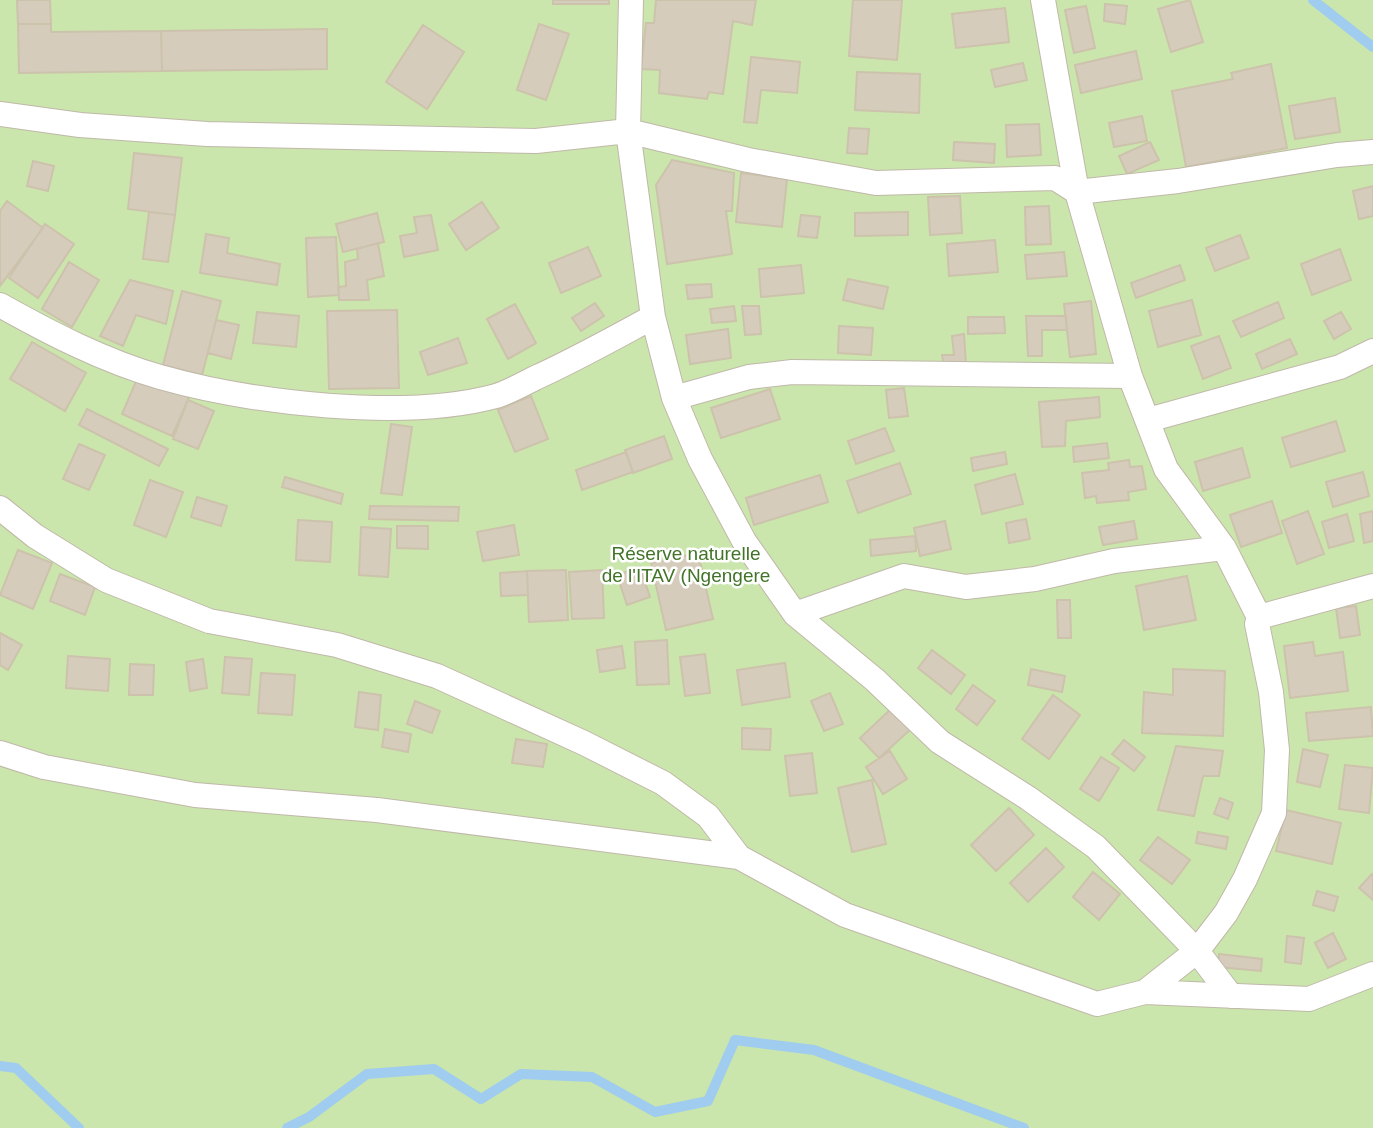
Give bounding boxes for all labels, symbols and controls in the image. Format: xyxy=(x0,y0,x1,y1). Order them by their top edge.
park label: Réserve naturelle de l'ITAV (Ngengere xyxy=(602,543,770,586)

